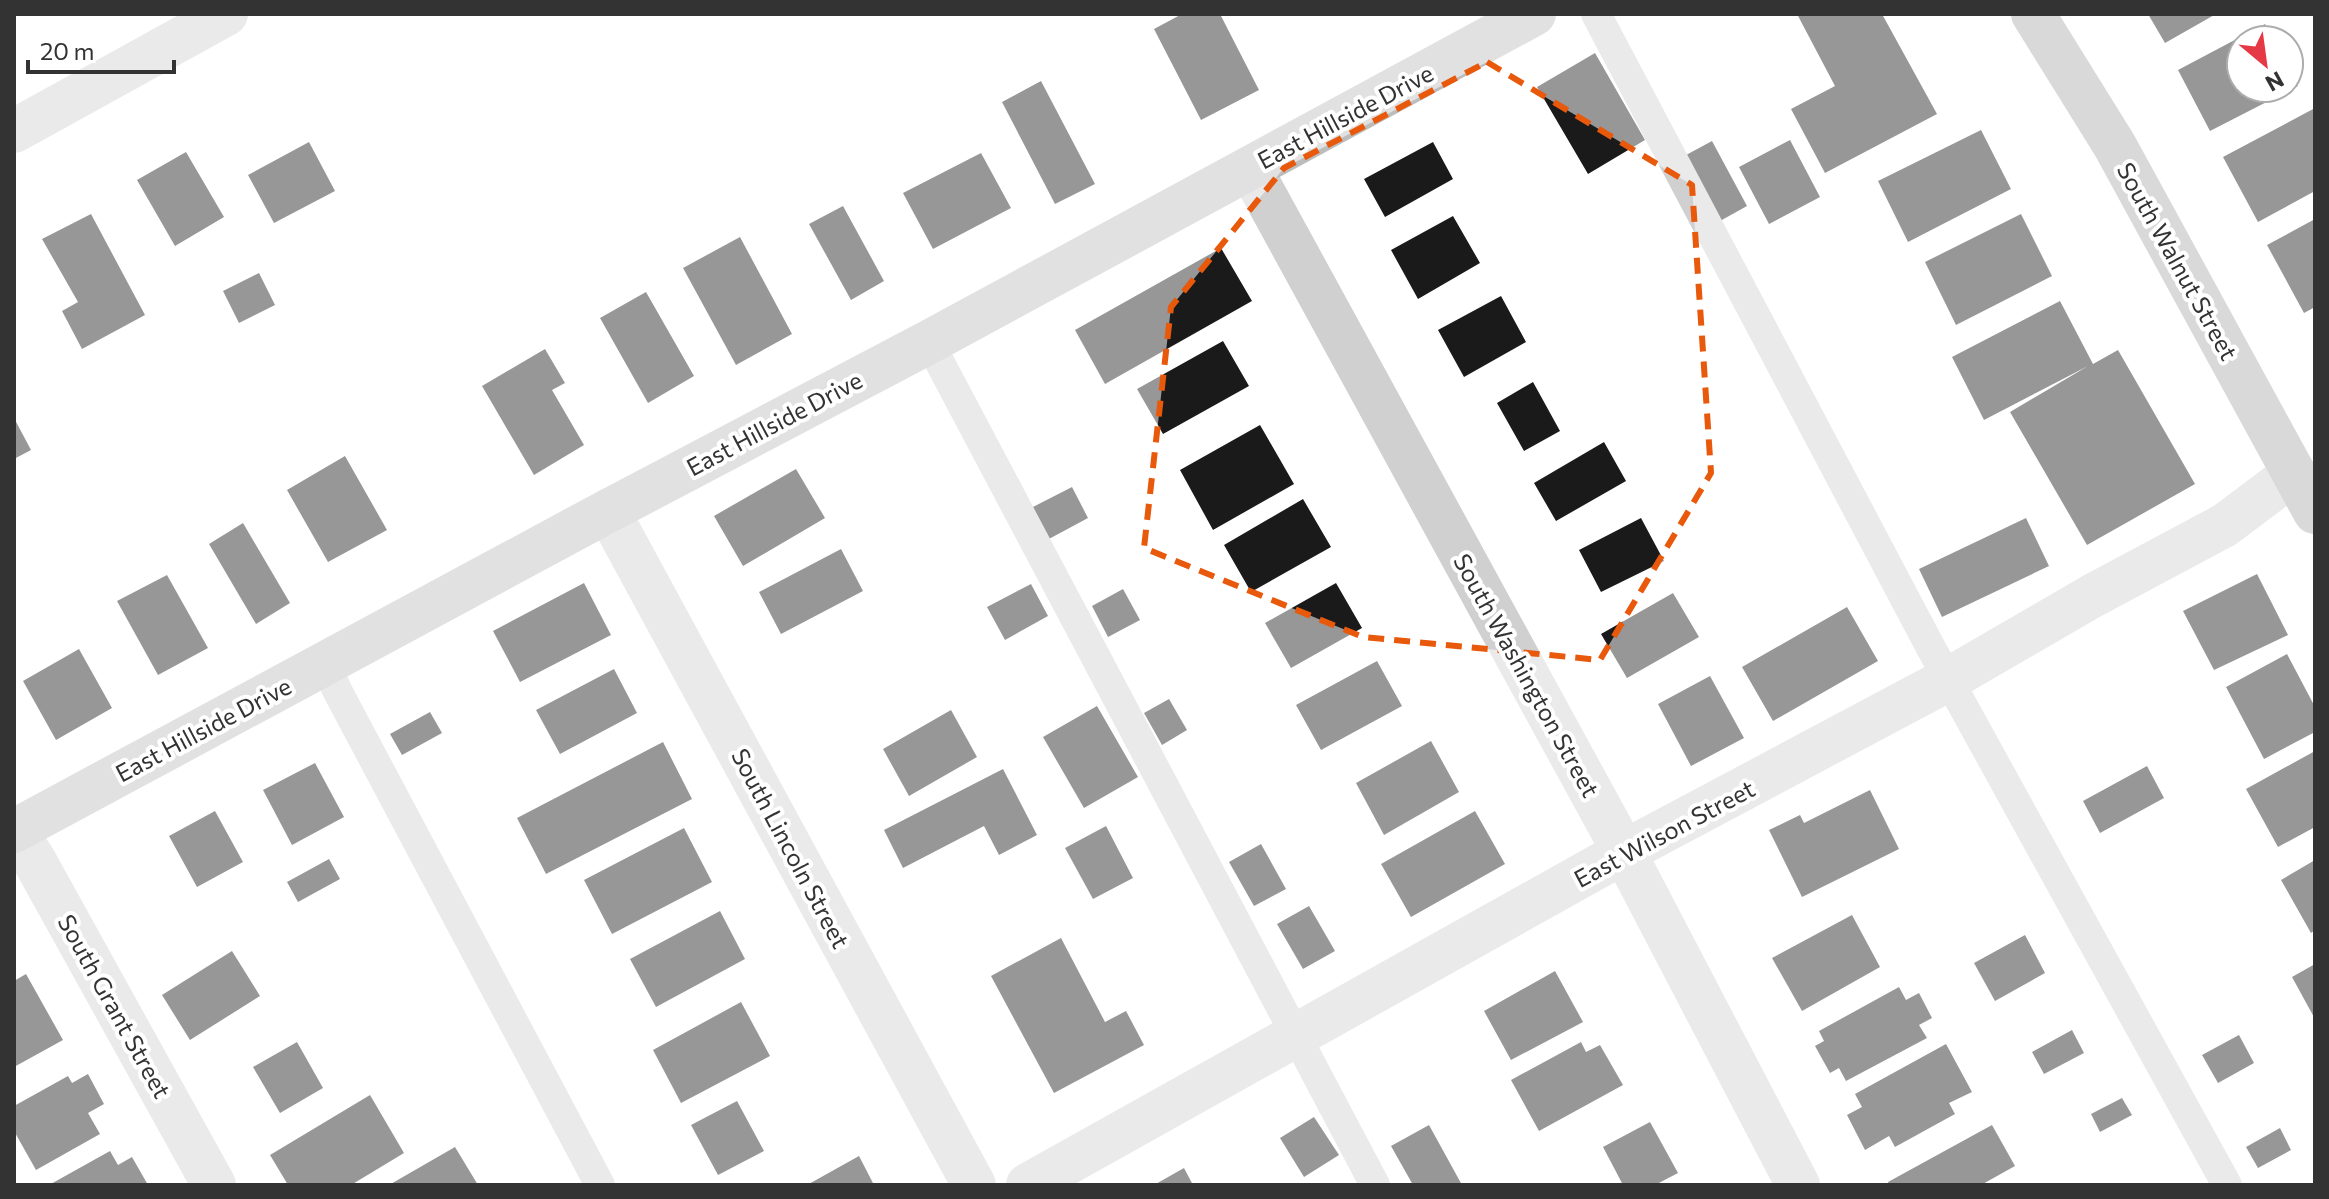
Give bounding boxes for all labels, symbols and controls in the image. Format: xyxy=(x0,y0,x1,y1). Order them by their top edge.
scale bar xyxy=(28,24,174,74)
north arrow xyxy=(2225,24,2305,104)
text: 20 m xyxy=(40,36,94,65)
street label: East Hillside Drive xyxy=(1252,58,1438,174)
text: N xyxy=(2261,66,2289,98)
street label: South Walnut Street xyxy=(2112,157,2244,365)
street label: East Hillside Drive xyxy=(681,365,867,481)
street label: South Washington Street xyxy=(1448,548,1606,802)
street label: East Hillside Drive xyxy=(110,671,296,787)
street label: South Lincoln Street xyxy=(726,743,856,953)
street label: East Wilson Street xyxy=(1569,773,1759,893)
street label: South Grant Street xyxy=(52,909,178,1103)

